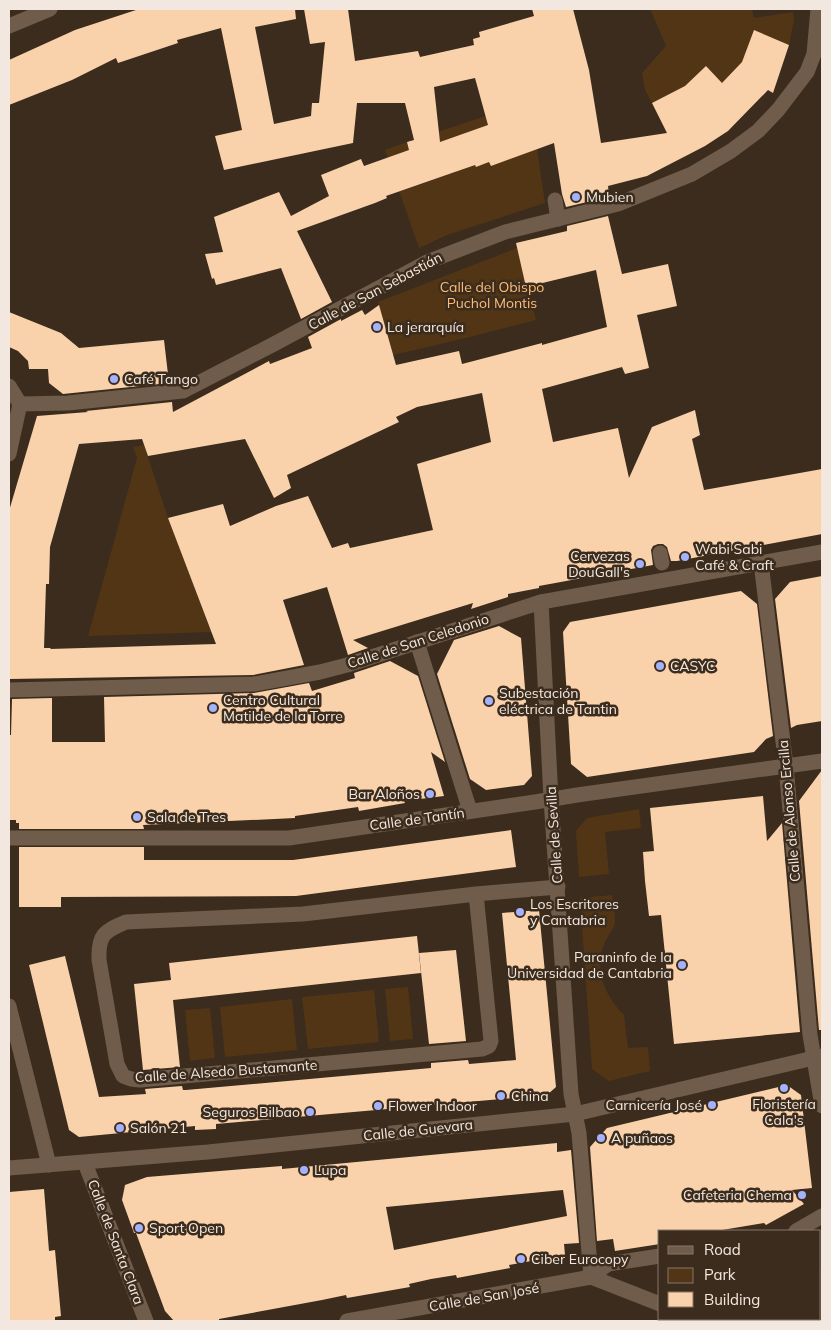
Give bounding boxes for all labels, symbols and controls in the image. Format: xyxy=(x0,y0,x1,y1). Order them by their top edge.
place label: Mubien xyxy=(586,188,634,206)
marker: Mubien xyxy=(570,191,582,203)
street label: Calle de San Sebastián xyxy=(305,248,445,334)
park label: Calle del Obispo Puchol Montis xyxy=(440,278,544,312)
place label: La jerarquía xyxy=(387,318,464,336)
marker: La jerarquía xyxy=(371,321,383,333)
place label: Café Tango xyxy=(124,370,198,388)
marker: Café Tango xyxy=(108,373,120,385)
place label: Wabi Sabi Café & Craft xyxy=(695,540,774,574)
place label: Cervezas DouGall's xyxy=(568,547,630,581)
marker: Wabi Sabi Café & Craft xyxy=(679,551,691,563)
marker: Cervezas DouGall's xyxy=(634,558,646,570)
street label: Calle de San Celedonio xyxy=(345,610,491,672)
place label: CASYC xyxy=(670,657,715,675)
marker: CASYC xyxy=(654,660,666,672)
place label: Subestación eléctrica de Tantin xyxy=(499,684,617,718)
place label: Centro Cultural Matilde de la Torre xyxy=(223,691,343,725)
marker: Subestación eléctrica de Tantin xyxy=(483,695,495,707)
marker: Centro Cultural Matilde de la Torre xyxy=(207,702,219,714)
street label: Calle de Alonso Ercilla xyxy=(774,739,804,883)
place label: Bar Aloños xyxy=(349,785,420,803)
street label: Calle de Sevilla xyxy=(542,786,566,884)
marker: Bar Aloños xyxy=(424,788,436,800)
street label: Calle de Tantín xyxy=(368,803,466,835)
place label: Sala de Tres xyxy=(147,808,226,826)
marker: Sala de Tres xyxy=(131,811,143,823)
place label: Los Escritores y Cantabria xyxy=(530,895,619,929)
marker: Los Escritores y Cantabria xyxy=(514,906,526,918)
place label: Paraninfo de la Universidad de Cantabria xyxy=(507,948,672,982)
marker: Paraninfo de la Universidad de Cantabria xyxy=(676,959,688,971)
street label: Calle de Alsedo Bustamante xyxy=(134,1056,318,1086)
marker: Floristería Cala's xyxy=(778,1082,790,1094)
place label: China xyxy=(511,1087,549,1105)
marker: China xyxy=(495,1090,507,1102)
place label: Floristería Cala's xyxy=(752,1095,816,1129)
place label: Carnicería José xyxy=(606,1096,702,1114)
place label: Flower Indoor xyxy=(388,1097,478,1115)
marker: Carnicería José xyxy=(706,1099,718,1111)
marker: Flower Indoor xyxy=(372,1100,384,1112)
place label: Seguros Bilbao xyxy=(203,1103,300,1121)
marker: Seguros Bilbao xyxy=(304,1106,316,1118)
street label: Calle de Guevara xyxy=(362,1115,474,1145)
place label: Salón 21 xyxy=(130,1119,187,1137)
marker: Salón 21 xyxy=(114,1122,126,1134)
place label: A puñaos xyxy=(611,1129,673,1147)
marker: A puñaos xyxy=(595,1132,607,1144)
place label: Lupa xyxy=(314,1161,346,1179)
marker: Lupa xyxy=(298,1164,310,1176)
street label: Calle de Santa Clara xyxy=(84,1177,148,1307)
place label: Cafeteria Chema xyxy=(683,1186,792,1204)
marker: Cafeteria Chema xyxy=(796,1189,808,1201)
place label: Sport Open xyxy=(149,1219,223,1237)
marker: Sport Open xyxy=(133,1222,145,1234)
legend xyxy=(658,1230,821,1320)
text: Road xyxy=(704,1240,741,1259)
place label: Ciber Eurocopy xyxy=(531,1250,629,1268)
marker: Ciber Eurocopy xyxy=(515,1253,527,1265)
text: Park xyxy=(704,1265,736,1284)
street label: Calle de San José xyxy=(428,1278,540,1316)
text: Building xyxy=(704,1290,760,1309)

